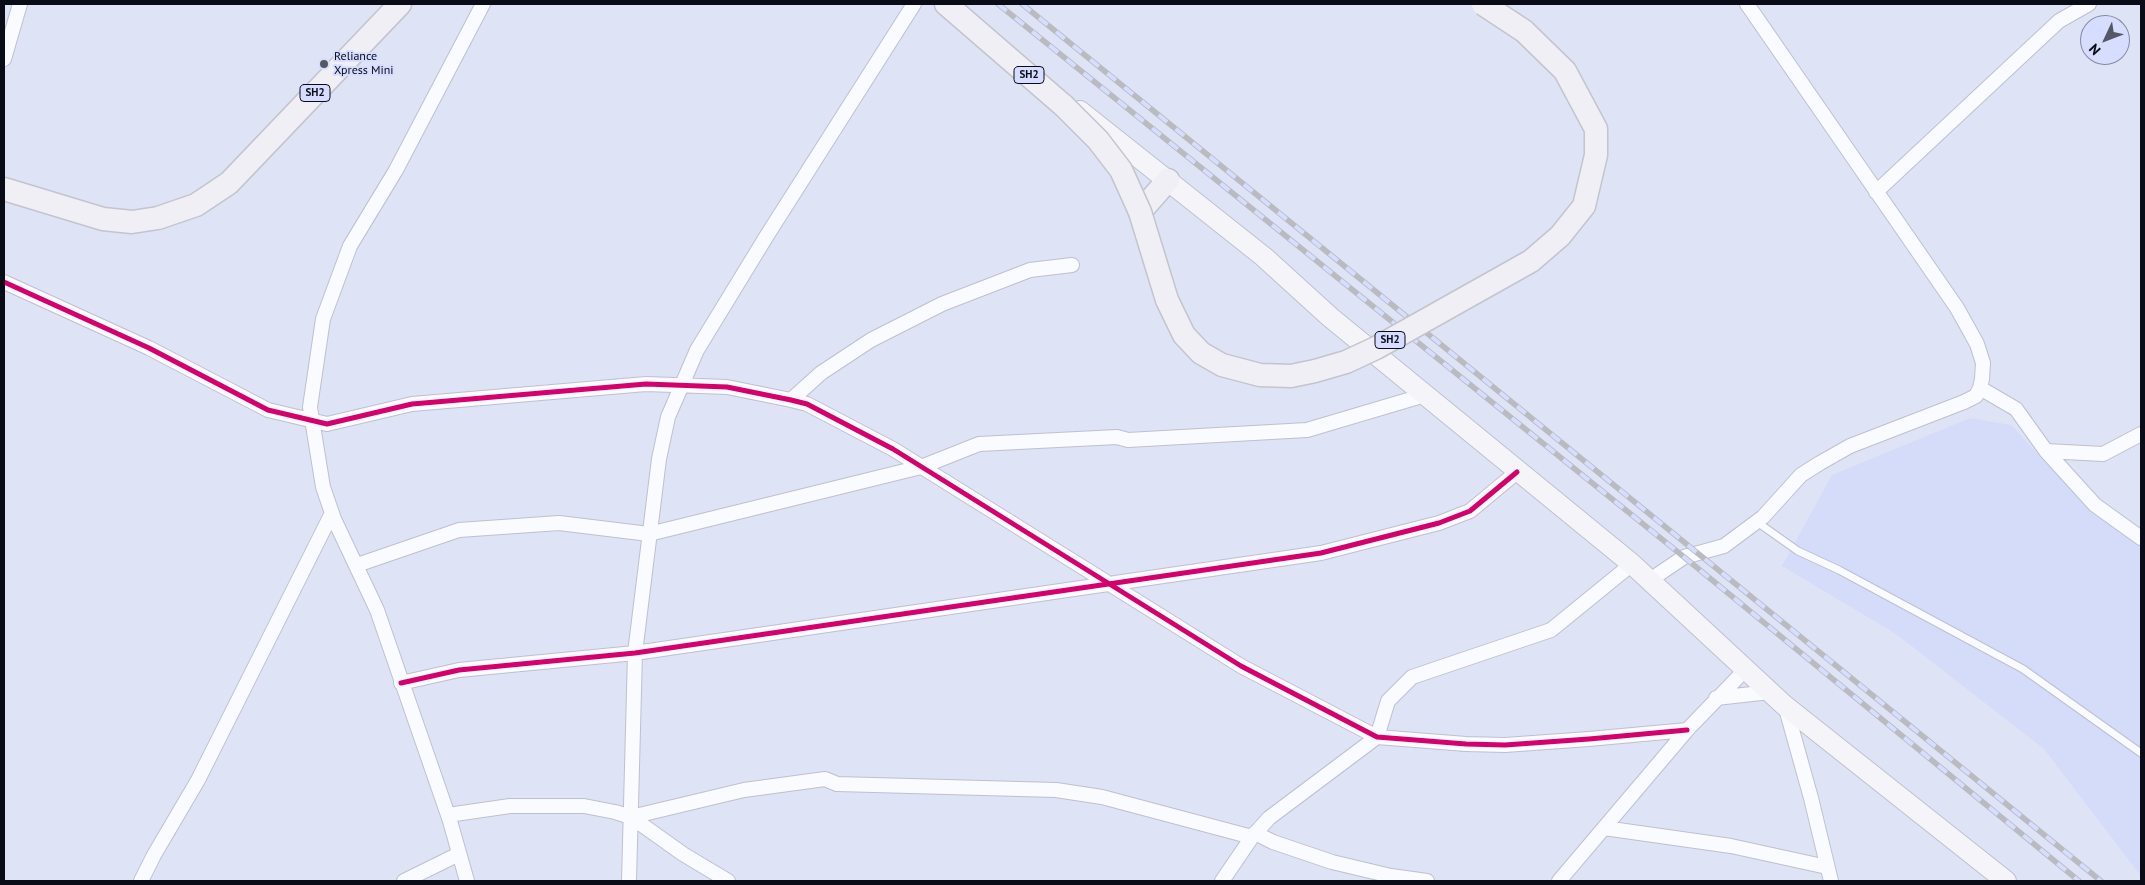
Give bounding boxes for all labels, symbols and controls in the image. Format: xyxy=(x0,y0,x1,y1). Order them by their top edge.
north arrow xyxy=(2080,15,2130,65)
text: N xyxy=(2085,40,2104,59)
place label: Reliance Xpress Mini xyxy=(334,50,394,78)
marker: Reliance Xpress Mini xyxy=(318,58,330,70)
road number: SH2 xyxy=(1014,66,1044,84)
road number: SH2 xyxy=(300,85,330,102)
road number: SH2 xyxy=(1375,332,1405,348)

